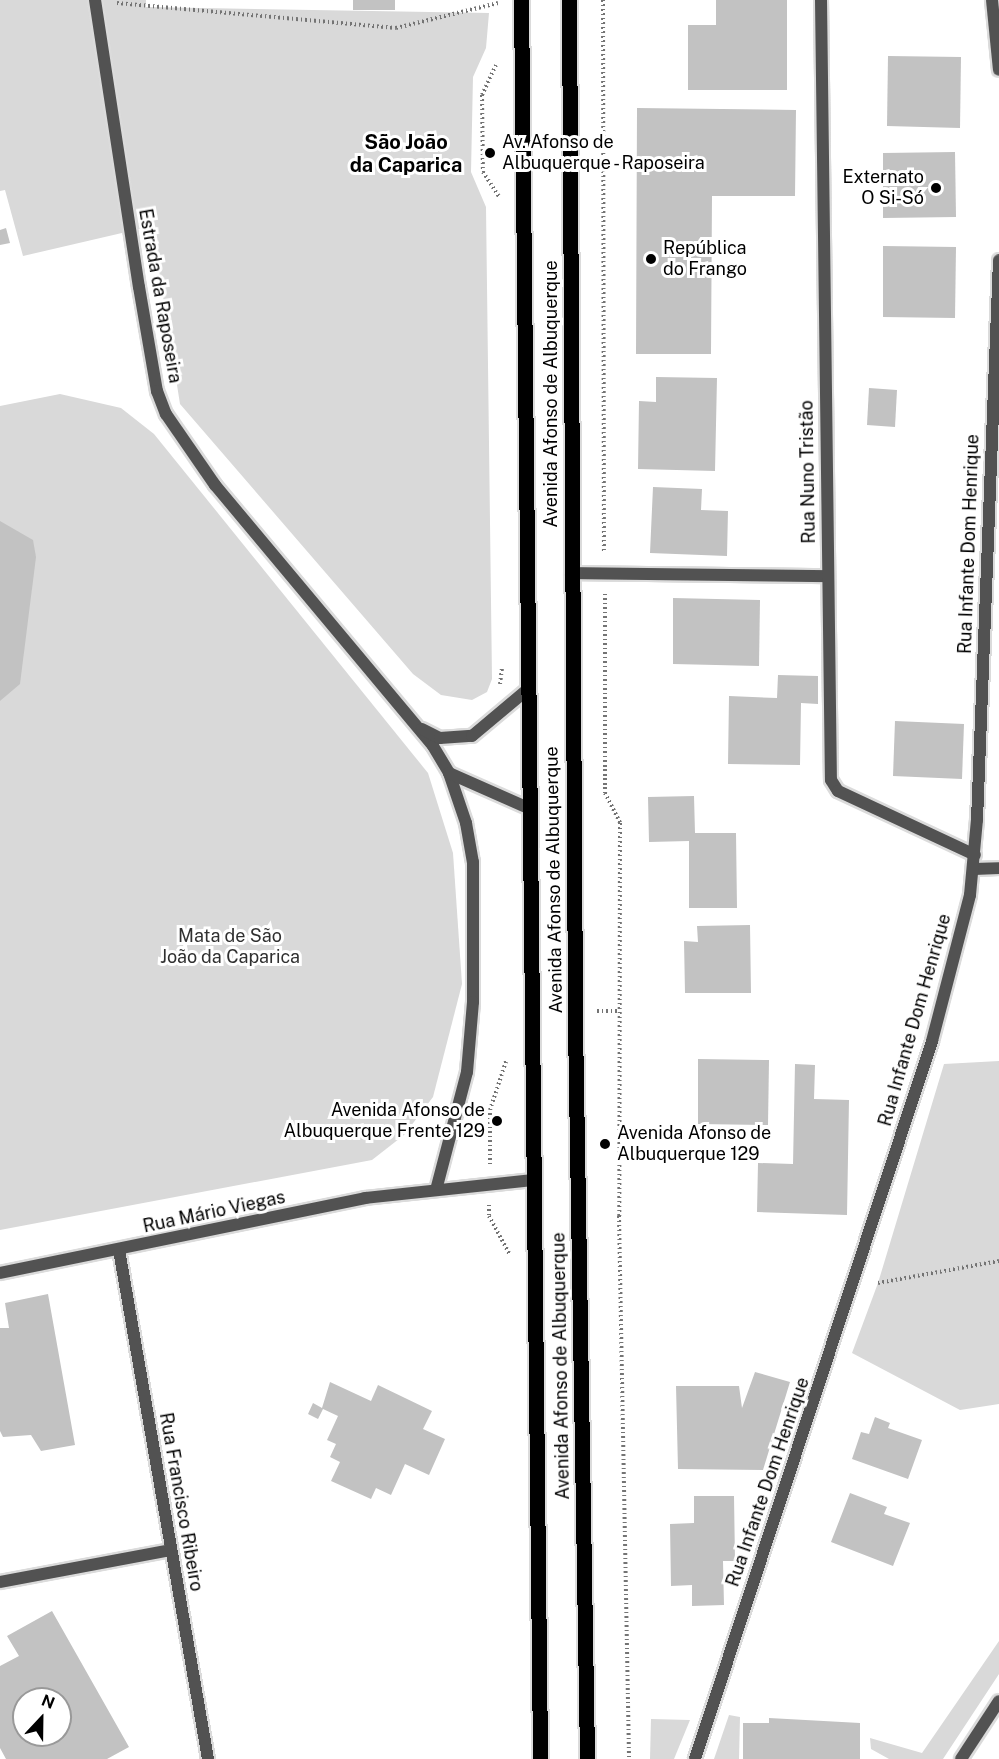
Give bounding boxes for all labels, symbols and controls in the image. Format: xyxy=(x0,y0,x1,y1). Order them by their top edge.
district label: São João da Caparica xyxy=(350,130,462,177)
place label: Av. Afonso de Albuquerque - Raposeira xyxy=(502,132,710,174)
marker: Av. Afonso de Albuquerque - Raposeira xyxy=(483,146,497,160)
place label: Externato O Si-Só xyxy=(842,167,924,210)
marker: Externato O Si-Só xyxy=(929,181,943,195)
street label: Estrada da Raposeira xyxy=(134,207,186,385)
place label: República do Frango xyxy=(663,238,747,280)
marker: República do Frango xyxy=(644,252,658,266)
street label: Avenida Afonso de Albuquerque xyxy=(540,260,562,528)
street label: Rua Nuno Tristão xyxy=(796,400,820,544)
street label: Rua Infante Dom Henrique xyxy=(954,434,984,654)
street label: Avenida Afonso de Albuquerque xyxy=(541,746,567,1014)
street label: Rua Infante Dom Henrique xyxy=(874,911,956,1129)
park label: Mata de São João da Caparica xyxy=(160,926,300,968)
place label: Avenida Afonso de Albuquerque Frente 129 xyxy=(283,1100,485,1142)
marker: Avenida Afonso de Albuquerque Frente 129 xyxy=(490,1114,504,1128)
place label: Avenida Afonso de Albuquerque 129 xyxy=(617,1123,772,1166)
marker: Avenida Afonso de Albuquerque 129 xyxy=(598,1137,612,1151)
street label: Rua Mário Viegas xyxy=(141,1186,287,1238)
street label: Avenida Afonso de Albuquerque xyxy=(548,1232,574,1500)
street label: Rua Infante Dom Henrique xyxy=(722,1374,814,1590)
street label: Rua Francisco Ribeiro xyxy=(155,1411,207,1593)
north arrow xyxy=(12,1687,72,1747)
text: N xyxy=(39,1691,58,1713)

